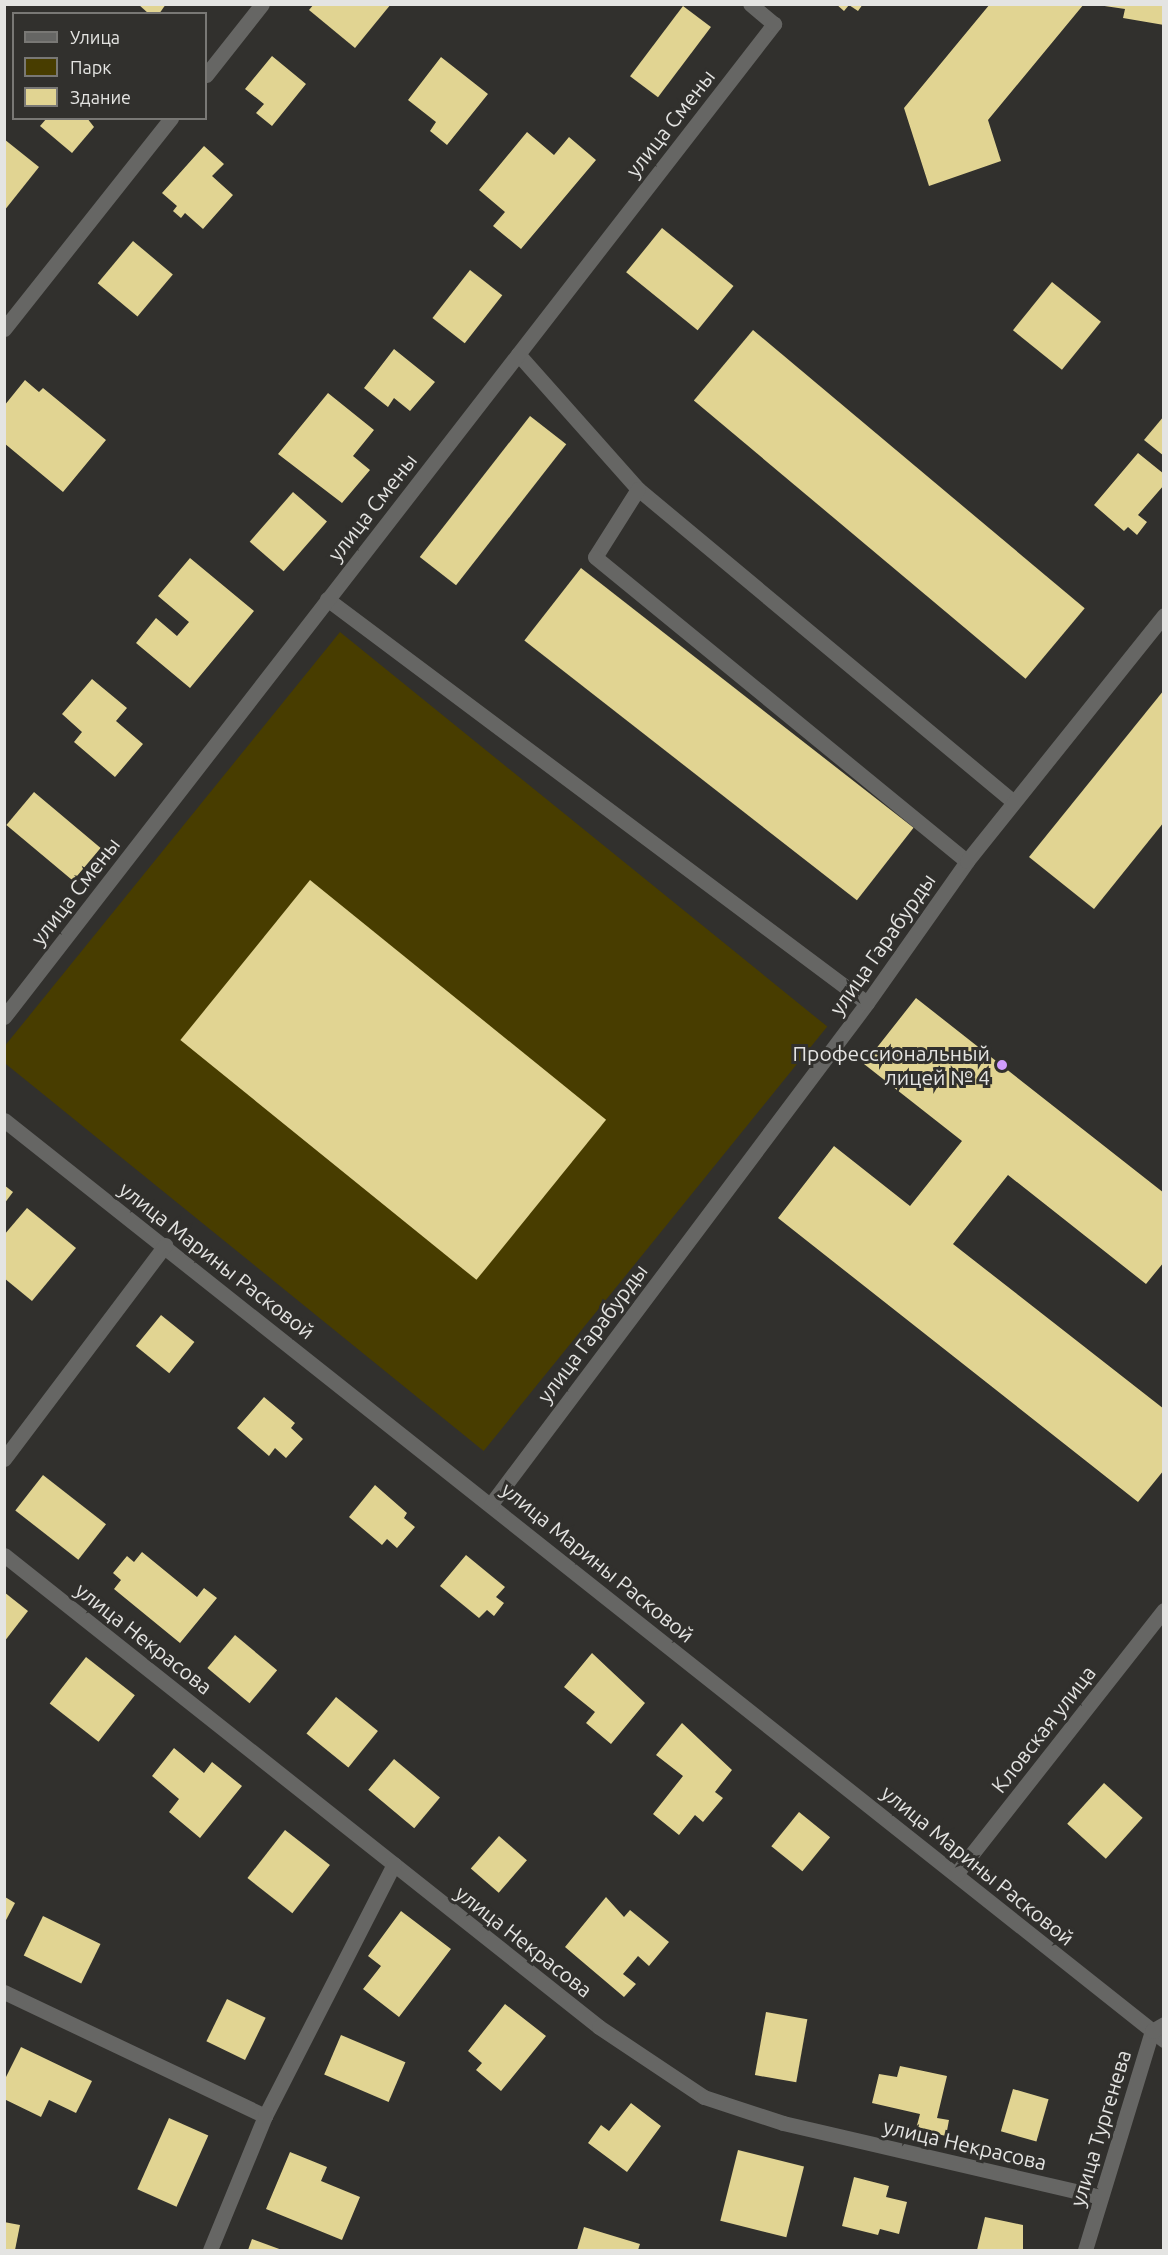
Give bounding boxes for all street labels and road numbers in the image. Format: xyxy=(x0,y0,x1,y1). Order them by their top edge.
street label: улица Смены xyxy=(620,64,720,182)
street label: улица Смены xyxy=(322,448,422,566)
street label: улица Смены xyxy=(25,832,125,950)
street label: улица Гарабурды xyxy=(824,868,940,1020)
street label: улица Марины Расковой xyxy=(114,1176,320,1344)
street label: улица Гарабурды xyxy=(532,1259,652,1407)
street label: улица Марины Расковой xyxy=(497,1476,699,1648)
street label: улица Некрасова xyxy=(71,1577,217,1699)
street label: Кловская улица xyxy=(986,1660,1100,1798)
street label: улица Марины Расковой xyxy=(877,1779,1079,1951)
street label: улица Некрасова xyxy=(451,1880,597,2002)
street label: улица Тургенева xyxy=(1064,2047,1136,2209)
street label: улица Некрасова xyxy=(881,2113,1049,2175)

